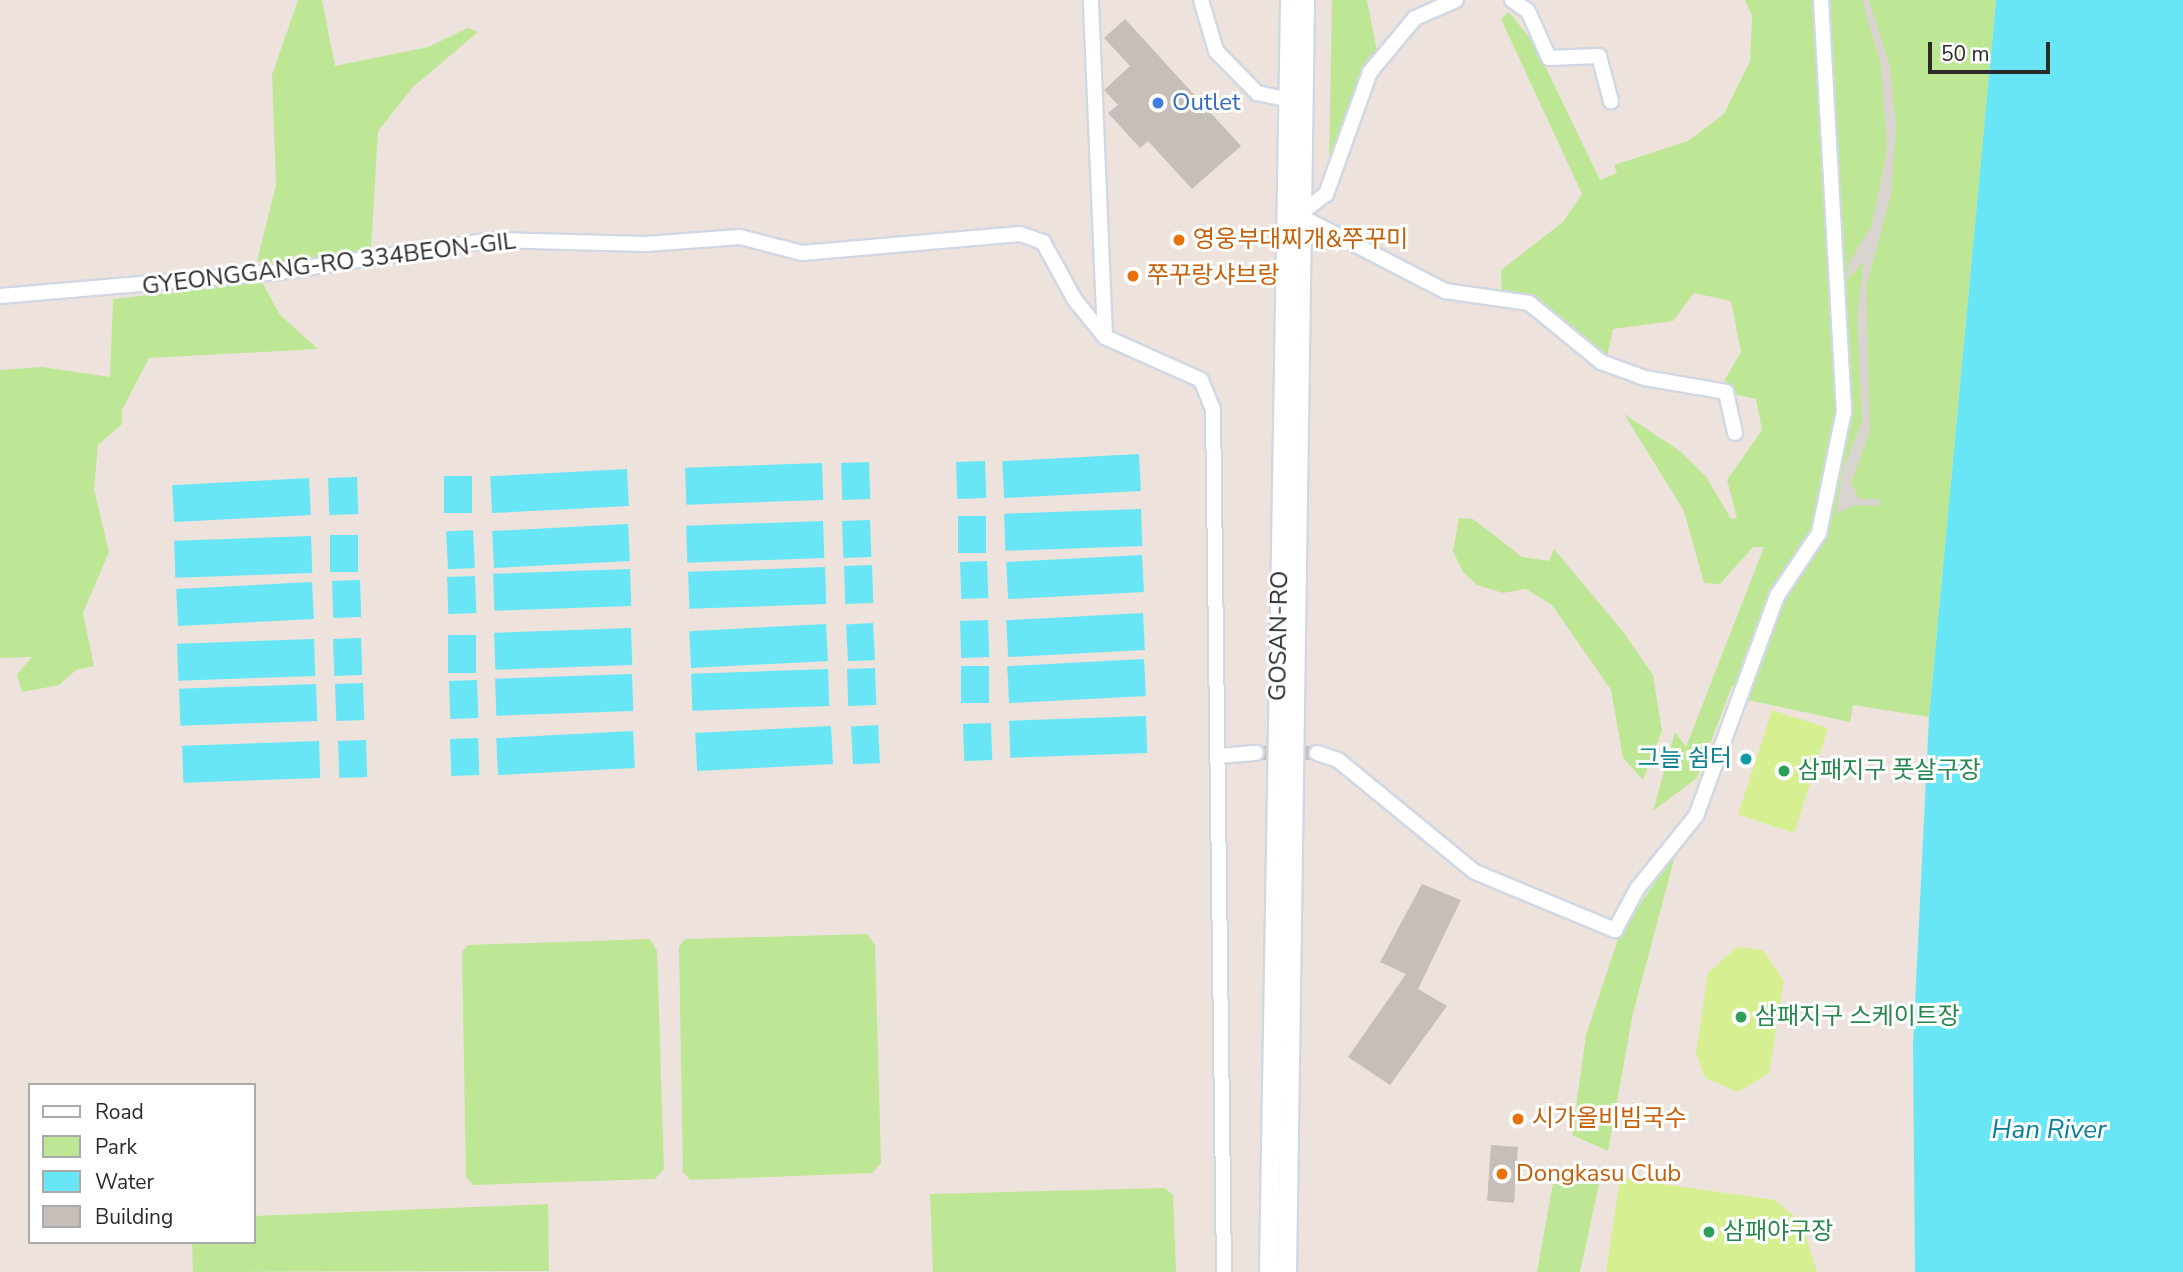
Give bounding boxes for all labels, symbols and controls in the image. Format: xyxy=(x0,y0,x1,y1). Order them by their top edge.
scale bar xyxy=(1931,28,2054,72)
text: 50 m xyxy=(1941,40,1990,68)
place label: Outlet xyxy=(1172,89,1240,117)
marker: Outlet xyxy=(1150,95,1166,111)
place label: 영웅부대찌개&쭈꾸미 xyxy=(1193,226,1408,254)
street label: GYEONGGANG-RO 334BEON-GIL xyxy=(140,227,518,301)
marker: 영웅부대찌개&쭈꾸미 xyxy=(1171,232,1187,248)
place label: 쭈꾸랑샤브랑 xyxy=(1147,262,1279,290)
marker: 쭈꾸랑샤브랑 xyxy=(1125,268,1141,284)
street label: GOSAN-RO xyxy=(1263,571,1295,701)
place label: 그늘 쉼터 xyxy=(1638,745,1732,773)
marker: 그늘 쉼터 xyxy=(1738,751,1754,767)
place label: 삼패지구 풋살구장 xyxy=(1798,757,1981,785)
marker: 삼패지구 풋살구장 xyxy=(1776,763,1792,779)
place label: 삼패지구 스케이트장 xyxy=(1755,1003,1960,1031)
marker: 삼패지구 스케이트장 xyxy=(1733,1009,1749,1025)
legend xyxy=(28,1083,256,1244)
text: Road xyxy=(95,1098,144,1126)
place label: 시가올비빔국수 xyxy=(1532,1105,1687,1133)
marker: 시가올비빔국수 xyxy=(1510,1111,1526,1127)
water label: Han River xyxy=(1992,1114,2106,1146)
text: Park xyxy=(95,1133,137,1161)
place label: Dongkasu Club xyxy=(1516,1160,1681,1188)
marker: Dongkasu Club xyxy=(1494,1166,1510,1182)
text: Water xyxy=(95,1168,154,1196)
text: Building xyxy=(95,1203,173,1231)
place label: 삼패야구장 xyxy=(1723,1218,1833,1246)
marker: 삼패야구장 xyxy=(1701,1224,1717,1240)

